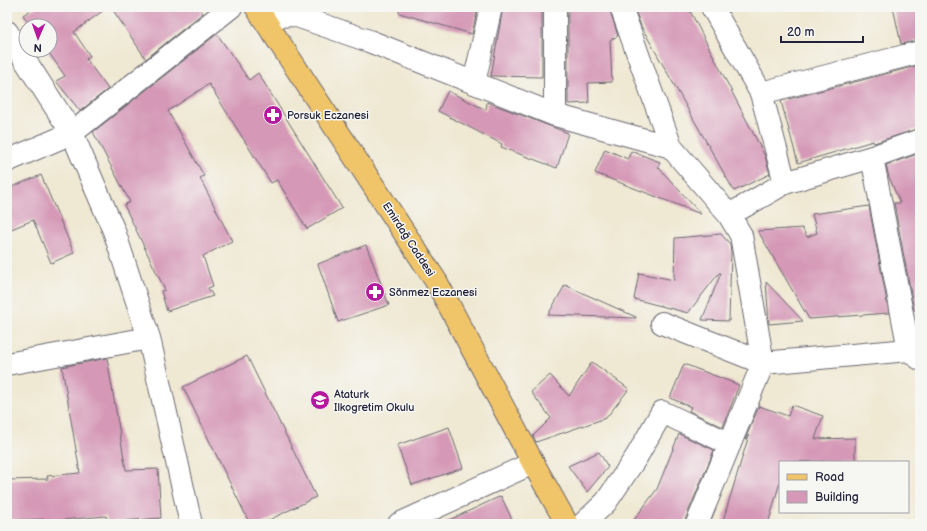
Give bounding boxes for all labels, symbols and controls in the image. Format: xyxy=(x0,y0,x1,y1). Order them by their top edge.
north arrow xyxy=(18,18,58,58)
scale bar xyxy=(781,18,863,44)
text: 20 m xyxy=(787,25,814,40)
text: N xyxy=(33,41,42,54)
pharmacy icon: Porsuk Eczanesi xyxy=(262,104,284,126)
place label: Porsuk Eczanesi xyxy=(287,109,369,122)
street label: Emirdağ Caddesi xyxy=(380,200,437,279)
pharmacy icon: Sönmez Eczanesi xyxy=(364,281,386,303)
place label: Sönmez Eczanesi xyxy=(389,286,477,299)
place label: Ataturk Ilkogretim Okulu xyxy=(334,388,414,414)
school or university icon: Ataturk Ilkogretim Okulu xyxy=(309,389,331,411)
legend xyxy=(779,461,909,513)
text: Road xyxy=(815,470,844,485)
text: Building xyxy=(815,490,859,505)

